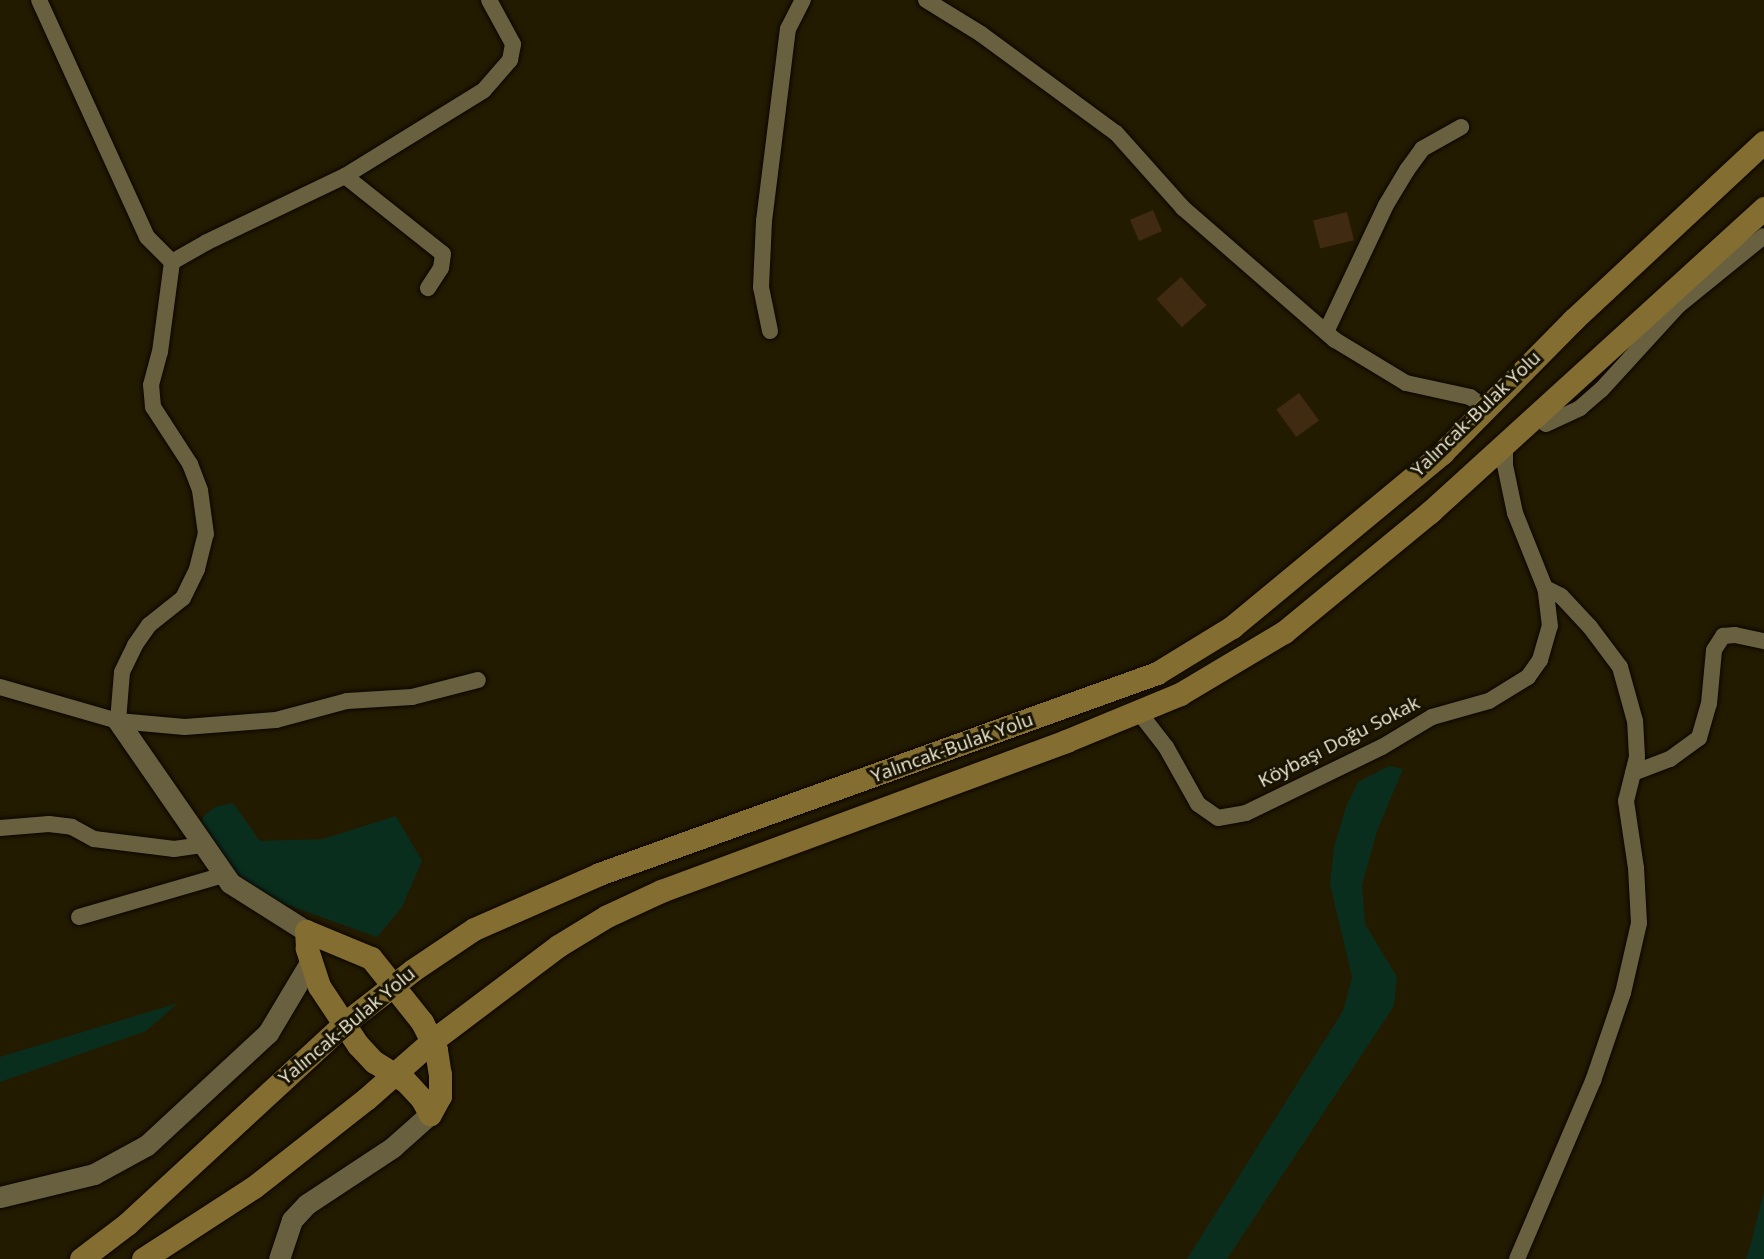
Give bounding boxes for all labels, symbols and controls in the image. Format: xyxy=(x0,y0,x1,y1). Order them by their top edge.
street label: Yalıncak-Bulak Yolu xyxy=(1407,346,1545,482)
street label: Köybaşı Doğu Sokak xyxy=(1255,691,1423,793)
street label: Yalıncak-Bulak Yolu xyxy=(868,708,1036,788)
street label: Yalıncak-Bulak Yolu xyxy=(274,962,420,1090)

